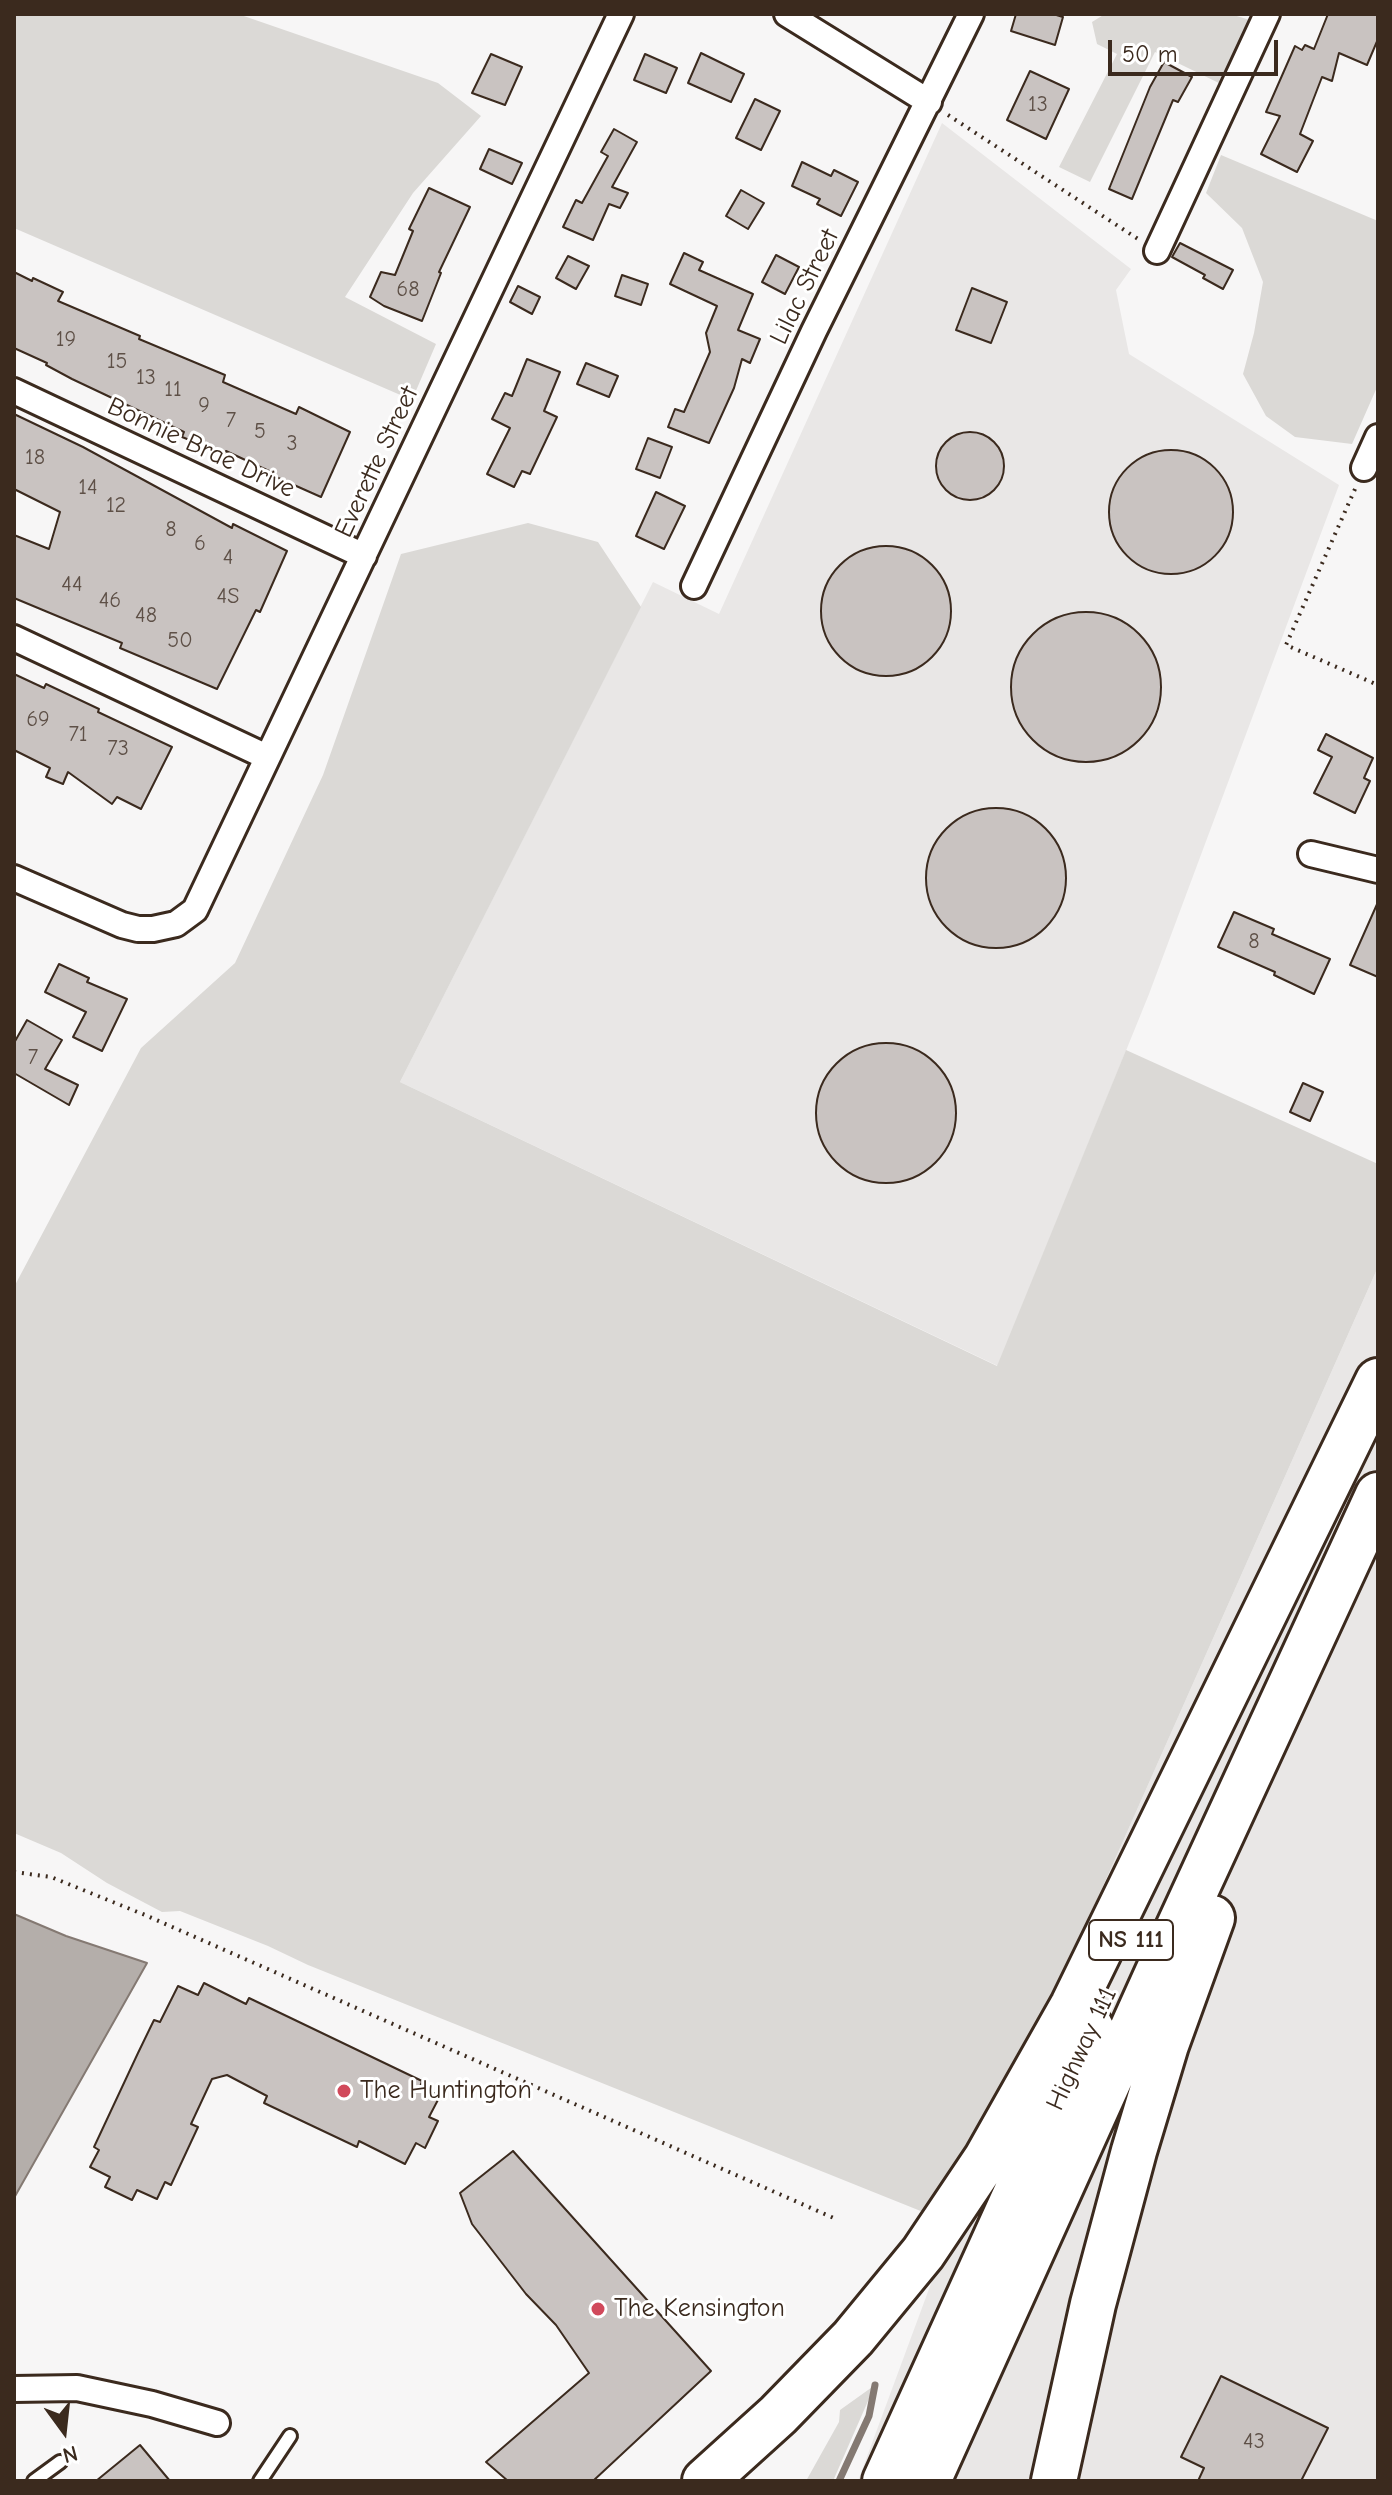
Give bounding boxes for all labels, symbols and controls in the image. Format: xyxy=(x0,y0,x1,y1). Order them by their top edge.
scale bar xyxy=(1112,24,1282,74)
text: 50 m xyxy=(1122,40,1178,68)
house number: 13 xyxy=(1028,92,1048,118)
street label: Lilac Street xyxy=(764,224,846,350)
house number: 68 xyxy=(396,277,420,303)
house number: 19 xyxy=(56,327,76,353)
house number: 15 xyxy=(107,349,127,375)
house number: 13 xyxy=(136,365,156,391)
house number: 11 xyxy=(164,377,182,403)
street label: Everette Street xyxy=(328,382,426,542)
street label: Bonnie Brae Drive xyxy=(102,391,300,505)
house number: 9 xyxy=(198,393,210,419)
house number: 7 xyxy=(226,408,236,434)
house number: 5 xyxy=(254,419,266,445)
house number: 3 xyxy=(286,431,298,457)
house number: 18 xyxy=(25,445,45,471)
house number: 14 xyxy=(78,475,98,501)
house number: 12 xyxy=(106,493,126,519)
house number: 8 xyxy=(165,517,177,543)
house number: 6 xyxy=(194,531,206,557)
house number: 4 xyxy=(223,545,233,571)
house number: 44 xyxy=(61,572,83,598)
house number: 4S xyxy=(217,584,239,610)
house number: 46 xyxy=(99,588,121,614)
house number: 48 xyxy=(135,603,157,629)
house number: 50 xyxy=(167,628,193,654)
house number: 69 xyxy=(26,707,50,733)
house number: 71 xyxy=(68,722,88,748)
house number: 73 xyxy=(107,736,129,762)
house number: 8 xyxy=(1248,929,1260,955)
house number: 7 xyxy=(28,1045,38,1071)
road number: NS 111 xyxy=(1089,1920,1173,1960)
street label: Highway 111 xyxy=(1040,1983,1124,2115)
place label: The Huntington xyxy=(360,2075,532,2107)
marker: The Huntington xyxy=(335,2082,353,2100)
place label: The Kensington xyxy=(614,2293,785,2325)
marker: The Kensington xyxy=(589,2300,607,2318)
north arrow xyxy=(24,2391,104,2471)
house number: 43 xyxy=(1243,2429,1265,2455)
text: N xyxy=(60,2440,81,2469)

